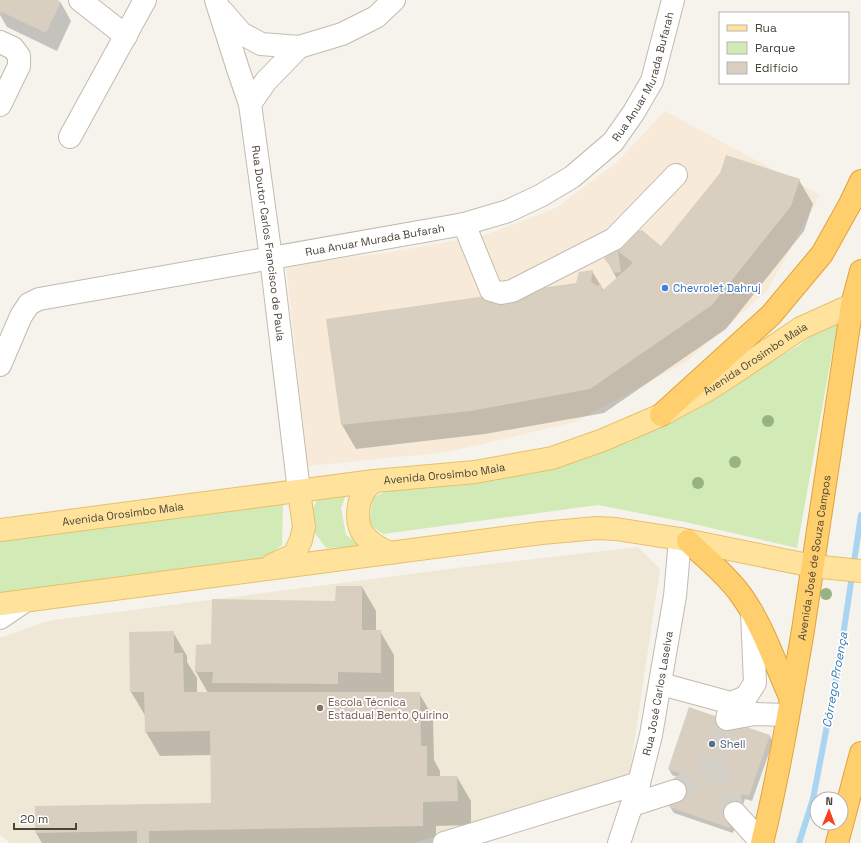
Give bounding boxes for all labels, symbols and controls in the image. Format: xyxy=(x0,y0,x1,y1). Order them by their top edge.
street label: Rua Anuar Murada Bufarah xyxy=(609,10,677,144)
legend xyxy=(719,12,849,84)
text: Rua xyxy=(755,20,777,36)
text: Parque xyxy=(755,40,795,56)
text: Edifício xyxy=(755,60,798,76)
street label: Rua Doutor Carlos Francisco de Paula xyxy=(249,145,288,343)
street label: Rua Anuar Murada Bufarah xyxy=(304,221,446,259)
place label: Chevrolet Dahruj xyxy=(673,281,761,295)
marker: Chevrolet Dahruj xyxy=(660,283,670,293)
street label: Avenida Orosimbo Maia xyxy=(700,319,810,398)
street label: Avenida Orosimbo Maia xyxy=(383,460,507,487)
street label: Avenida José de Souza Campos xyxy=(794,474,834,641)
street label: Avenida Orosimbo Maia xyxy=(61,499,185,529)
street label: Rua José Carlos Laselva xyxy=(639,629,676,757)
water label: Córrego Proença xyxy=(819,631,851,729)
place label: Escola Técnica Estadual Bento Quirino xyxy=(328,695,449,722)
marker: Escola Técnica Estadual Bento Quirino xyxy=(315,703,325,713)
place label: Shell xyxy=(720,737,745,751)
marker: Shell xyxy=(707,739,717,749)
north arrow xyxy=(809,791,849,831)
text: N xyxy=(825,794,833,808)
scale bar xyxy=(14,805,76,831)
text: 20 m xyxy=(20,811,48,827)

